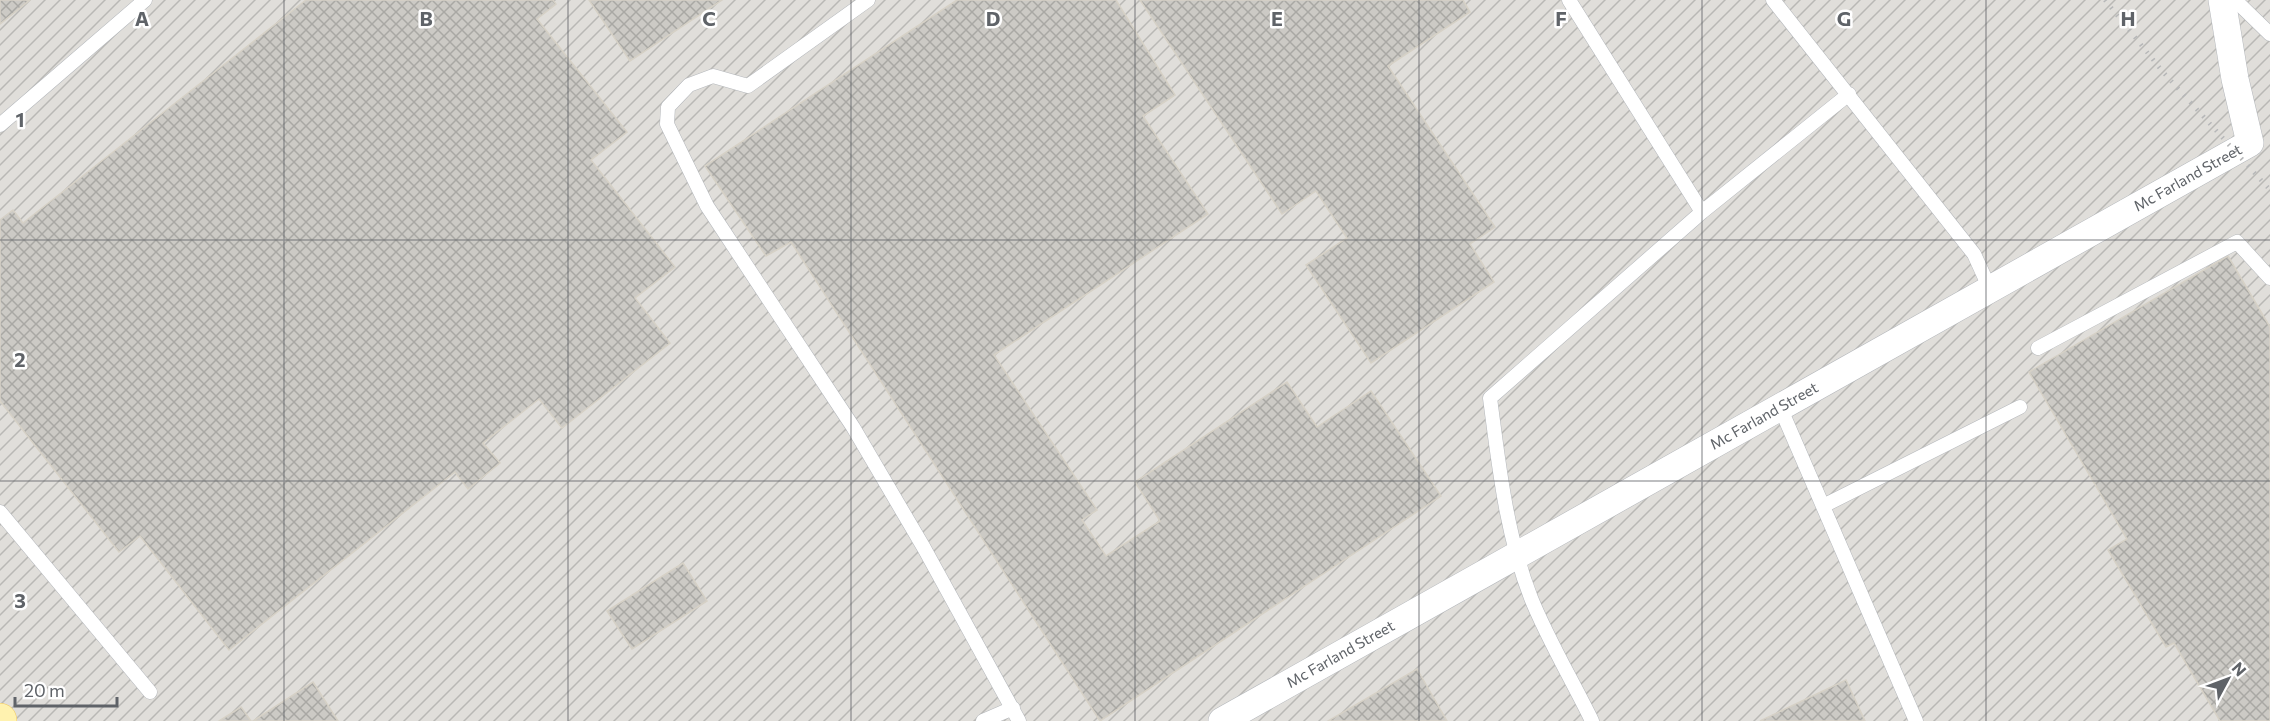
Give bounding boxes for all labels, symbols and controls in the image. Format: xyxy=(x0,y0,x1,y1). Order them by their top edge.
text: A xyxy=(135,6,149,30)
text: B xyxy=(419,6,433,30)
text: C xyxy=(702,6,716,30)
text: D xyxy=(986,6,1000,30)
text: E xyxy=(1271,6,1283,30)
text: F xyxy=(1555,6,1567,30)
text: G xyxy=(1837,6,1851,30)
text: H xyxy=(2121,6,2136,30)
text: 1 xyxy=(15,107,25,131)
street label: Mc Farland Street xyxy=(2130,140,2244,215)
text: 2 xyxy=(14,347,26,371)
street label: Mc Farland Street xyxy=(1707,378,1821,453)
text: 3 xyxy=(14,588,26,612)
street label: Mc Farland Street xyxy=(1283,616,1397,691)
north arrow xyxy=(2198,649,2258,709)
text: N xyxy=(2229,658,2251,680)
scale bar xyxy=(15,670,117,708)
text: 20 m xyxy=(24,679,65,701)

